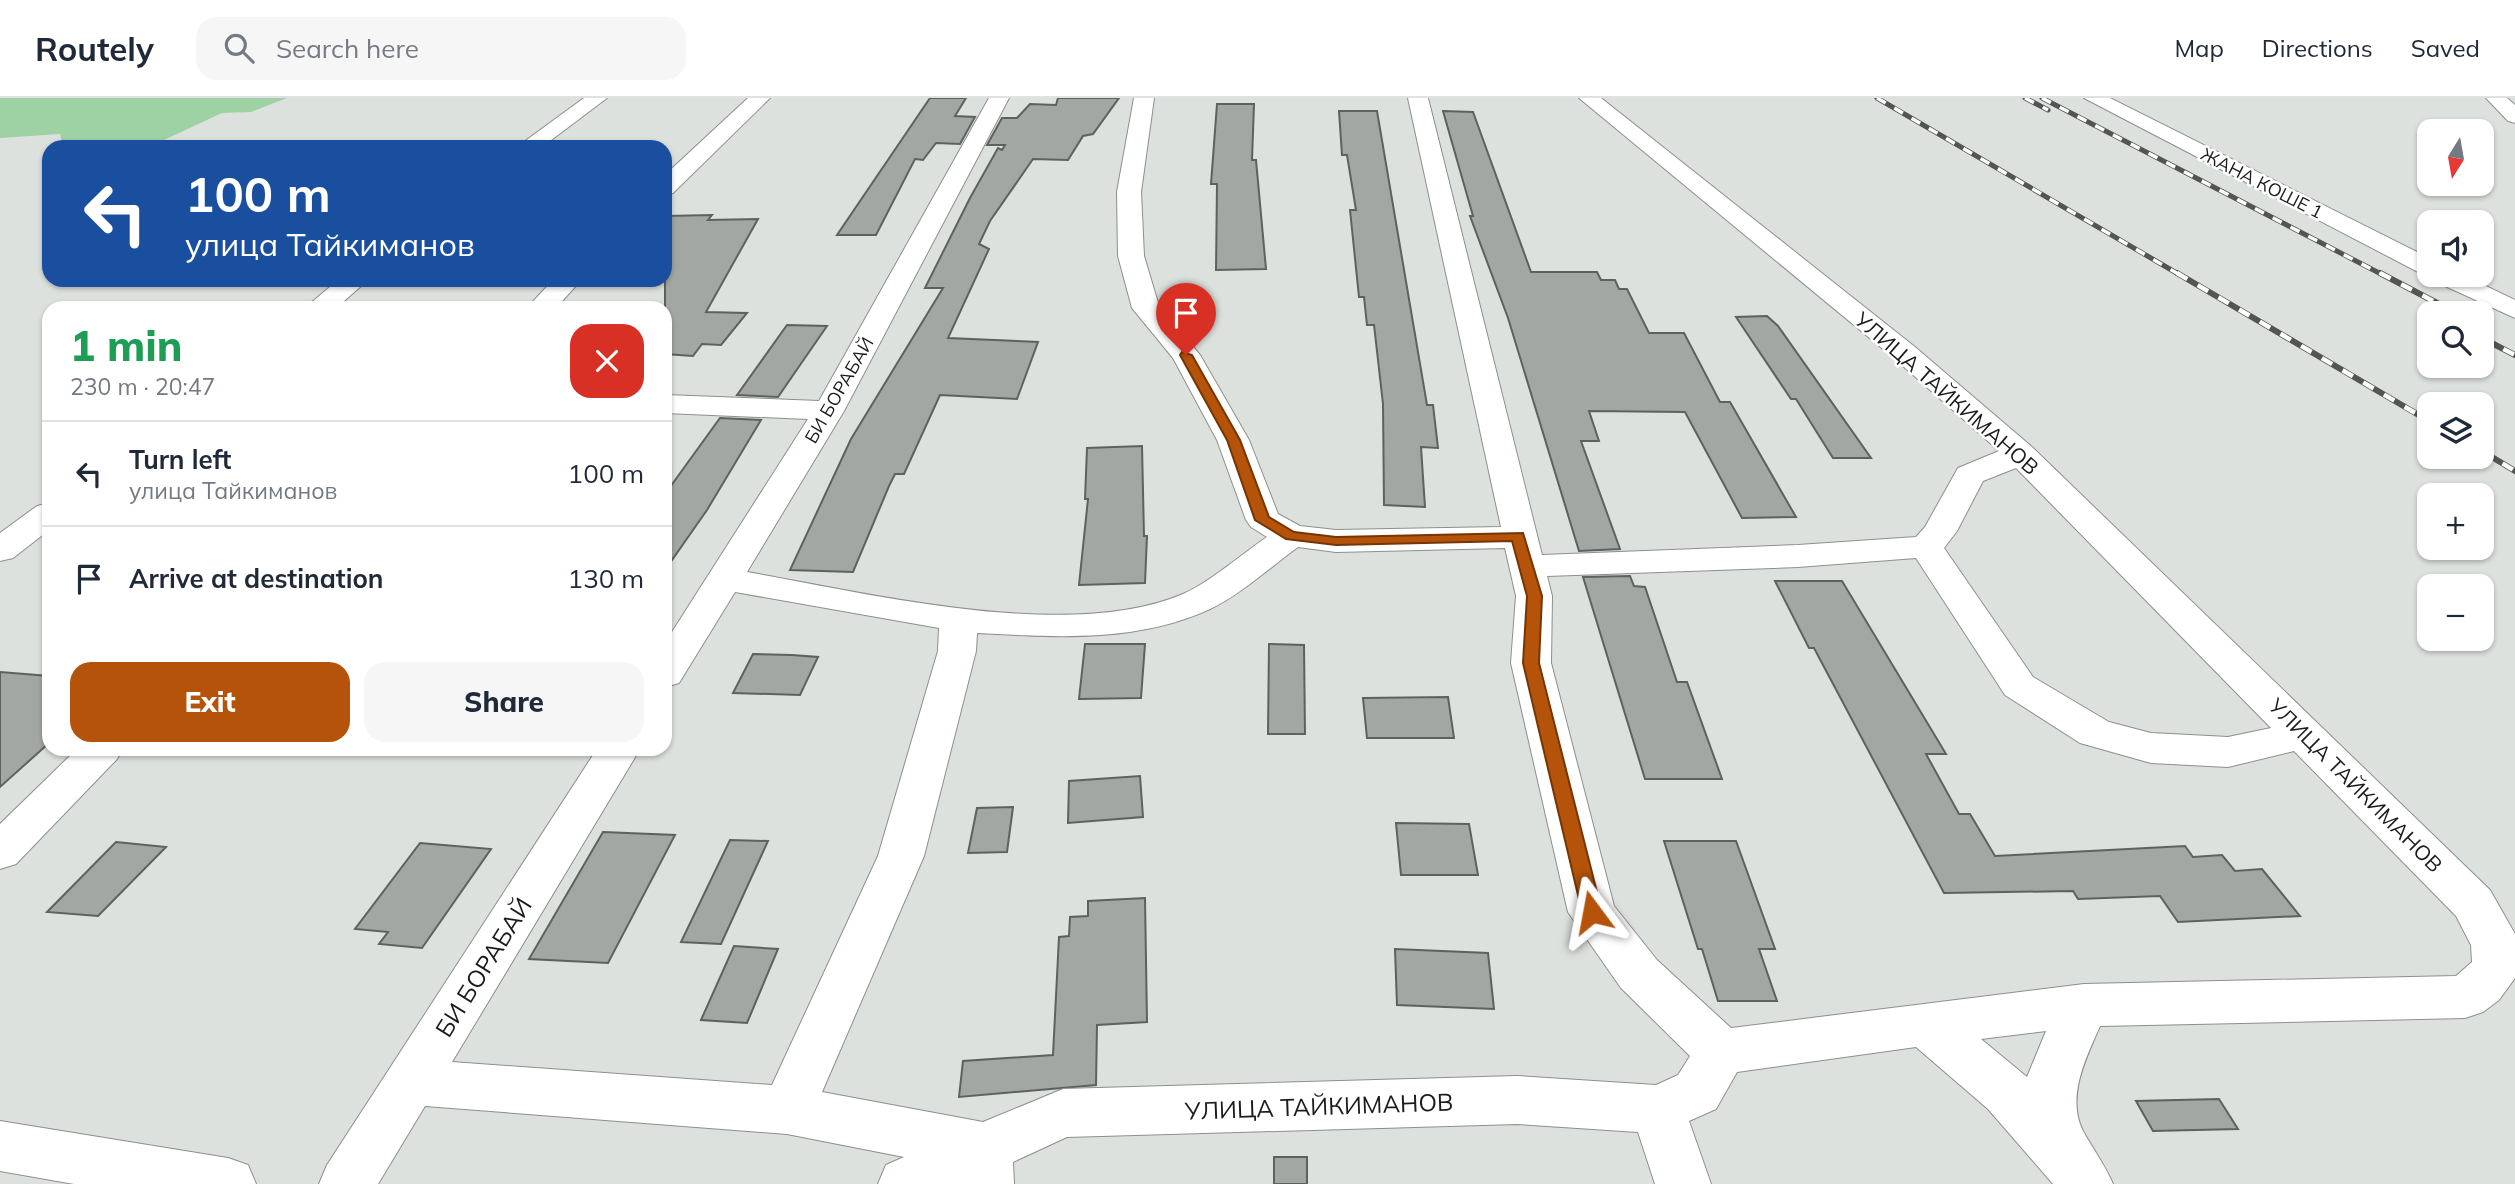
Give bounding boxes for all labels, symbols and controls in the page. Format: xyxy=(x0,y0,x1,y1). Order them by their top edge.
search box xyxy=(196,17,686,80)
text: Routely xyxy=(35,28,154,69)
icon: search xyxy=(220,29,258,67)
text: Search here xyxy=(276,32,419,65)
text: Map xyxy=(2174,33,2224,63)
text: Directions xyxy=(2262,33,2373,63)
text: Saved xyxy=(2411,33,2480,63)
north arrow xyxy=(2417,119,2494,196)
map controls xyxy=(2417,119,2494,651)
street label: ЖАНА КОШЕ 1 xyxy=(2197,142,2327,224)
text: 100 m xyxy=(185,163,331,224)
icon: left xyxy=(70,168,161,259)
button: sound xyxy=(2417,210,2494,287)
text: улица Тайкиманов xyxy=(185,224,475,264)
pin xyxy=(1156,283,1216,355)
icon: arrive xyxy=(1167,294,1205,332)
button: search xyxy=(2417,301,2494,378)
street label: УЛИЦА ТАЙКИМАНОВ xyxy=(1849,305,2044,480)
text: 1 min xyxy=(70,319,183,372)
button: close xyxy=(570,324,644,398)
street label: БИ БОРАБАЙ xyxy=(799,333,879,447)
text: 230 m · 20:47 xyxy=(70,372,215,401)
button: layers xyxy=(2417,392,2494,469)
text: Turn left xyxy=(129,443,231,476)
icon: left xyxy=(70,455,108,493)
text: 100 m xyxy=(568,457,644,490)
text: улица Тайкиманов xyxy=(129,476,337,505)
button: + xyxy=(2417,483,2494,560)
icon: arrive xyxy=(70,560,108,598)
text: Arrive at destination xyxy=(129,562,384,595)
text: 130 m xyxy=(568,562,644,595)
button: − xyxy=(2417,574,2494,651)
button: Exit xyxy=(70,662,350,742)
button: Share xyxy=(364,662,644,742)
street label: УЛИЦА ТАЙКИМАНОВ xyxy=(2263,692,2448,877)
position arrow xyxy=(1555,875,1629,949)
street label: БИ БОРАБАЙ xyxy=(428,892,538,1042)
street label: УЛИЦА ТАЙКИМАНОВ xyxy=(1183,1086,1454,1126)

